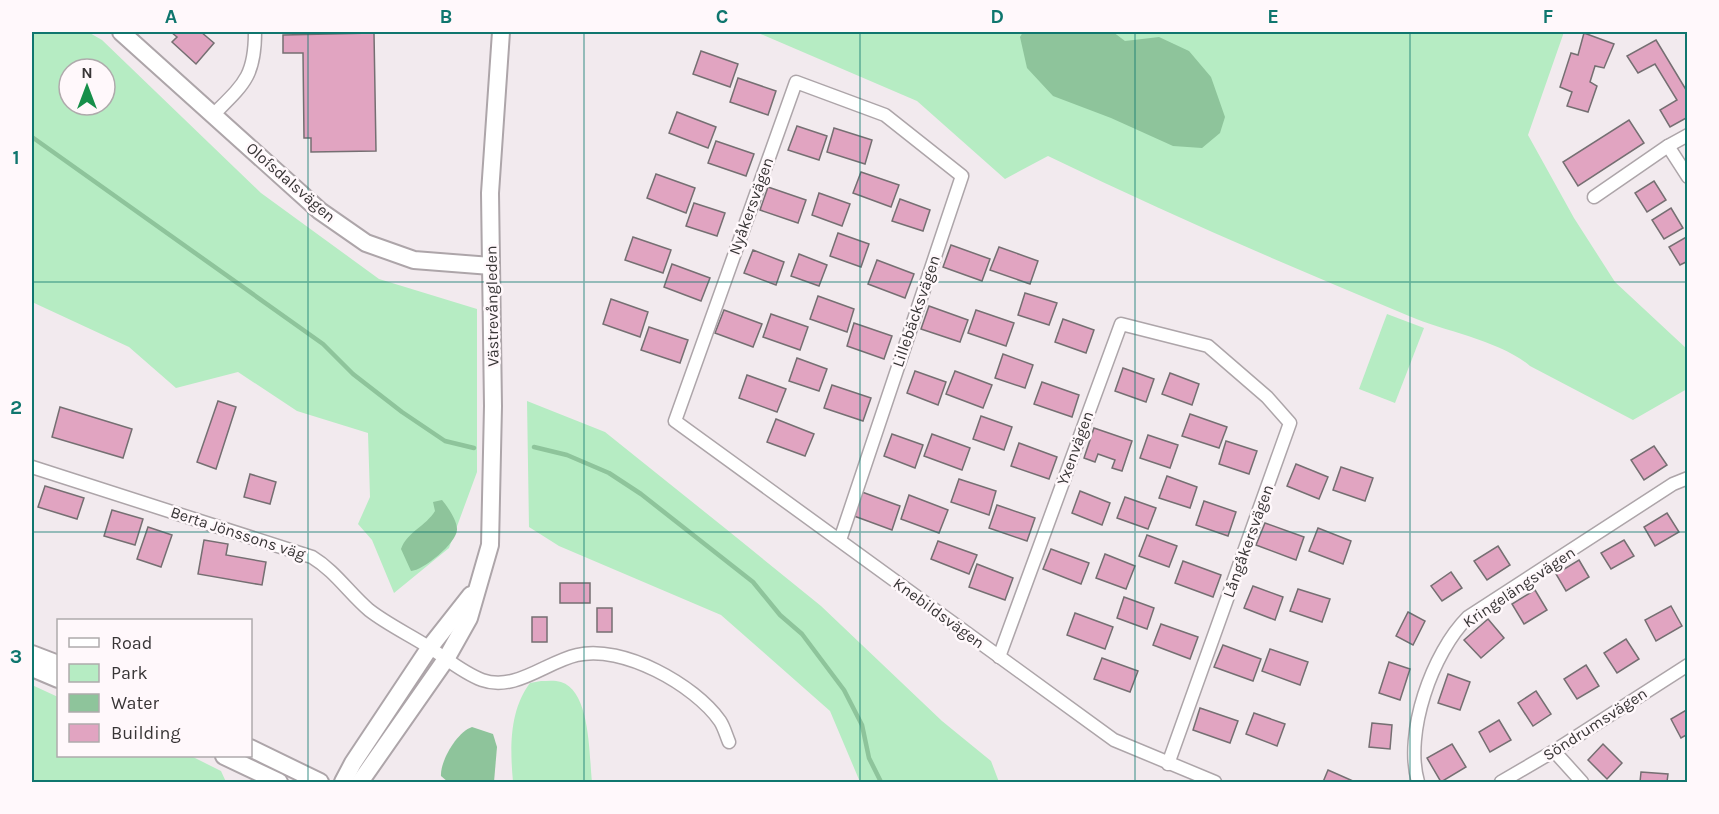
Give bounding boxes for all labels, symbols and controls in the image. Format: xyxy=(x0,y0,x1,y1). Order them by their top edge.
text: A xyxy=(165,5,178,28)
text: B xyxy=(440,5,452,28)
text: C xyxy=(716,5,728,28)
text: D xyxy=(990,5,1004,28)
text: E xyxy=(1267,5,1279,28)
text: F xyxy=(1543,5,1554,28)
north arrow xyxy=(57,57,117,117)
text: N xyxy=(81,63,93,82)
street label: Olofsdalsvägen xyxy=(243,138,339,226)
text: 1 xyxy=(12,146,20,169)
street label: Nyåkersvägen xyxy=(725,155,777,257)
street label: Västrevångleden xyxy=(481,245,503,367)
street label: Lillebäcksvägen xyxy=(888,253,944,369)
text: 2 xyxy=(10,396,22,419)
street label: Yxenvägen xyxy=(1053,408,1097,488)
street label: Långåkersvägen xyxy=(1219,482,1277,600)
street label: Berta Jönssons väg xyxy=(168,502,308,564)
street label: Kringelängsvägen xyxy=(1459,542,1579,632)
street label: Knebildsvägen xyxy=(890,574,988,652)
legend xyxy=(57,619,252,757)
text: Road xyxy=(111,632,152,654)
text: 3 xyxy=(10,645,22,668)
text: Park xyxy=(111,662,148,684)
street label: Söndrumsvägen xyxy=(1539,683,1651,765)
text: Water xyxy=(111,692,159,714)
text: Building xyxy=(111,722,181,744)

